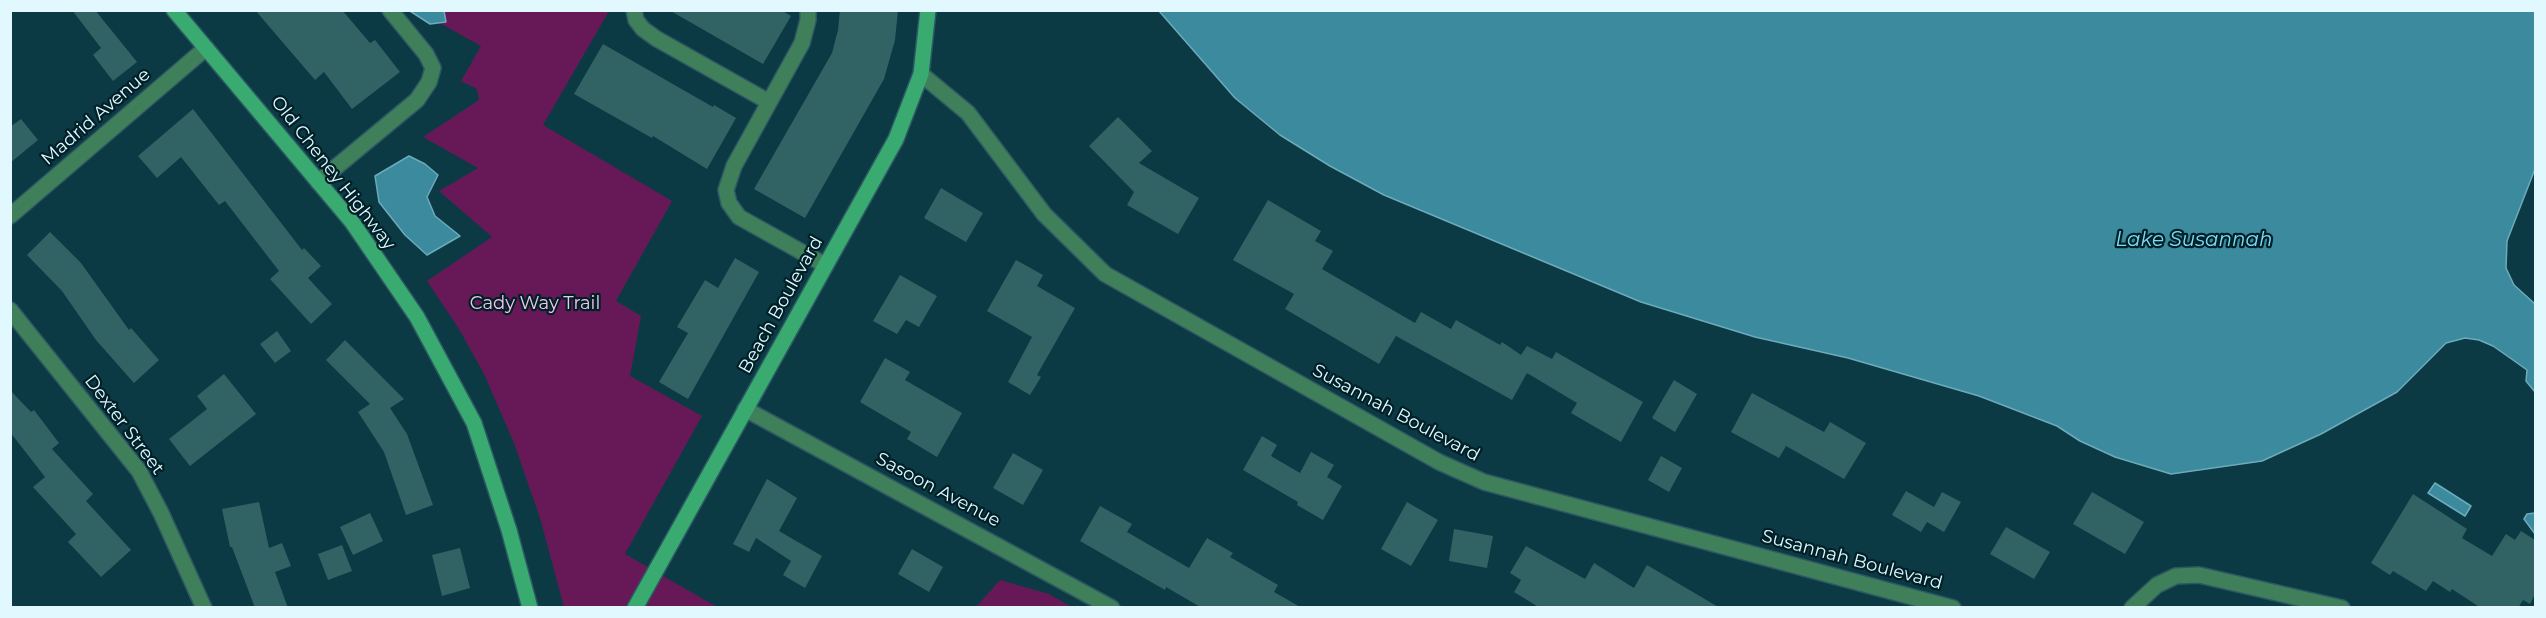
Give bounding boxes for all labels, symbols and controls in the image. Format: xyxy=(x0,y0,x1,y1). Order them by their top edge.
street label: Madrid Avenue xyxy=(37,64,155,170)
street label: Old Cheney Highway xyxy=(266,92,400,254)
water label: Lake Susannah xyxy=(2115,228,2273,252)
street label: Beach Boulevard xyxy=(734,233,828,377)
park label: Cady Way Trail xyxy=(470,293,600,315)
street label: Susannah Boulevard xyxy=(1309,360,1483,466)
street label: Dexter Street xyxy=(79,371,169,479)
street label: Sasoon Avenue xyxy=(872,448,1004,532)
street label: Susannah Boulevard xyxy=(1759,525,1945,595)

